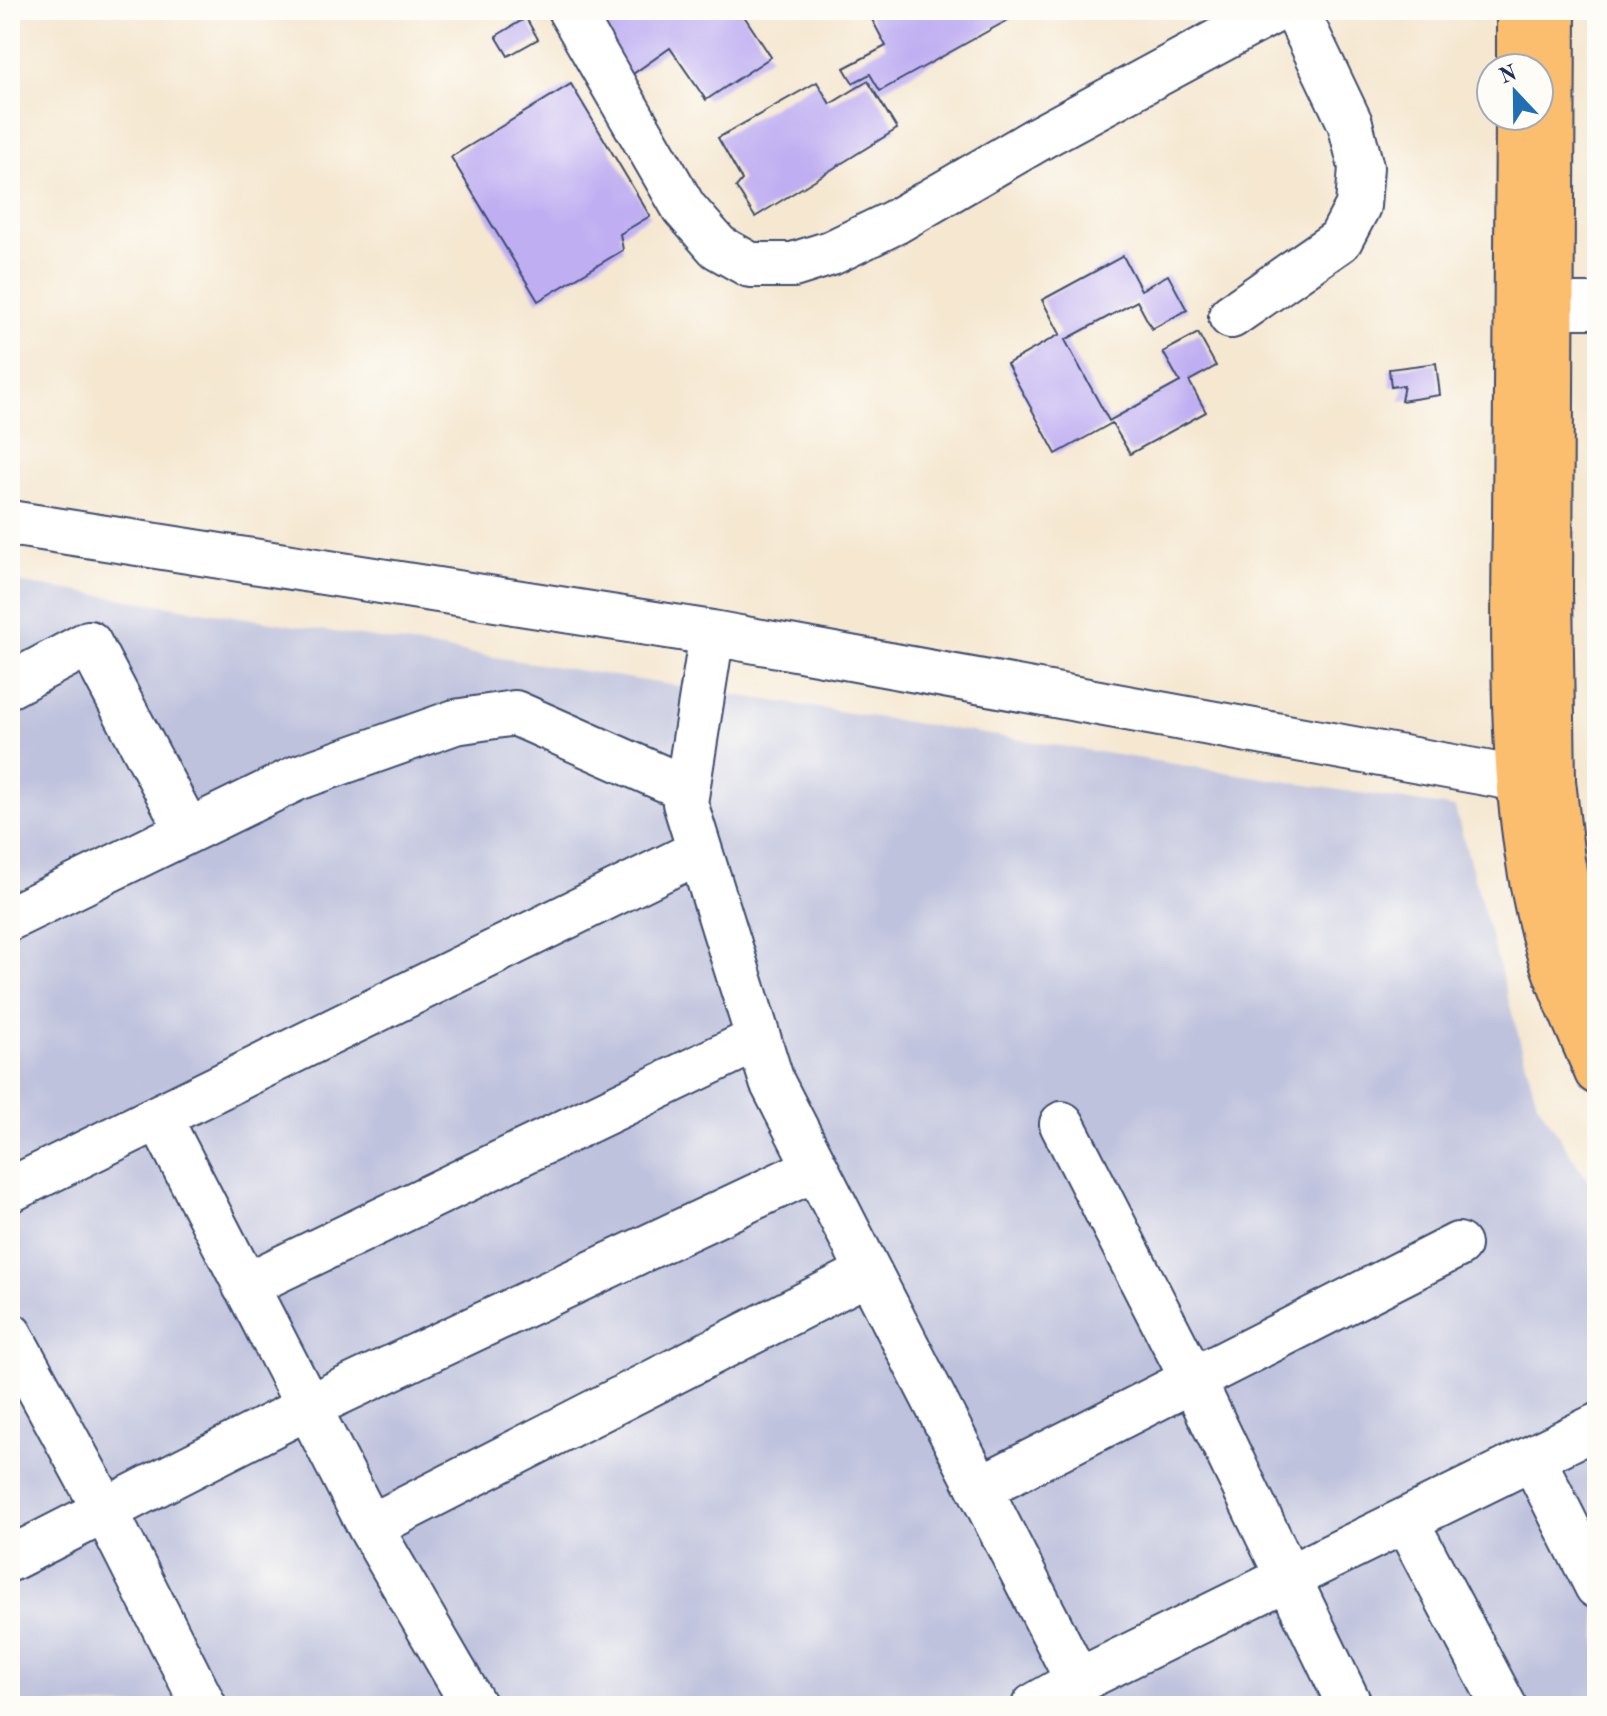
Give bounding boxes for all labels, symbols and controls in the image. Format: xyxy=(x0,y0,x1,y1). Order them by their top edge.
north arrow xyxy=(1475,52,1555,132)
text: N xyxy=(1496,62,1520,89)

